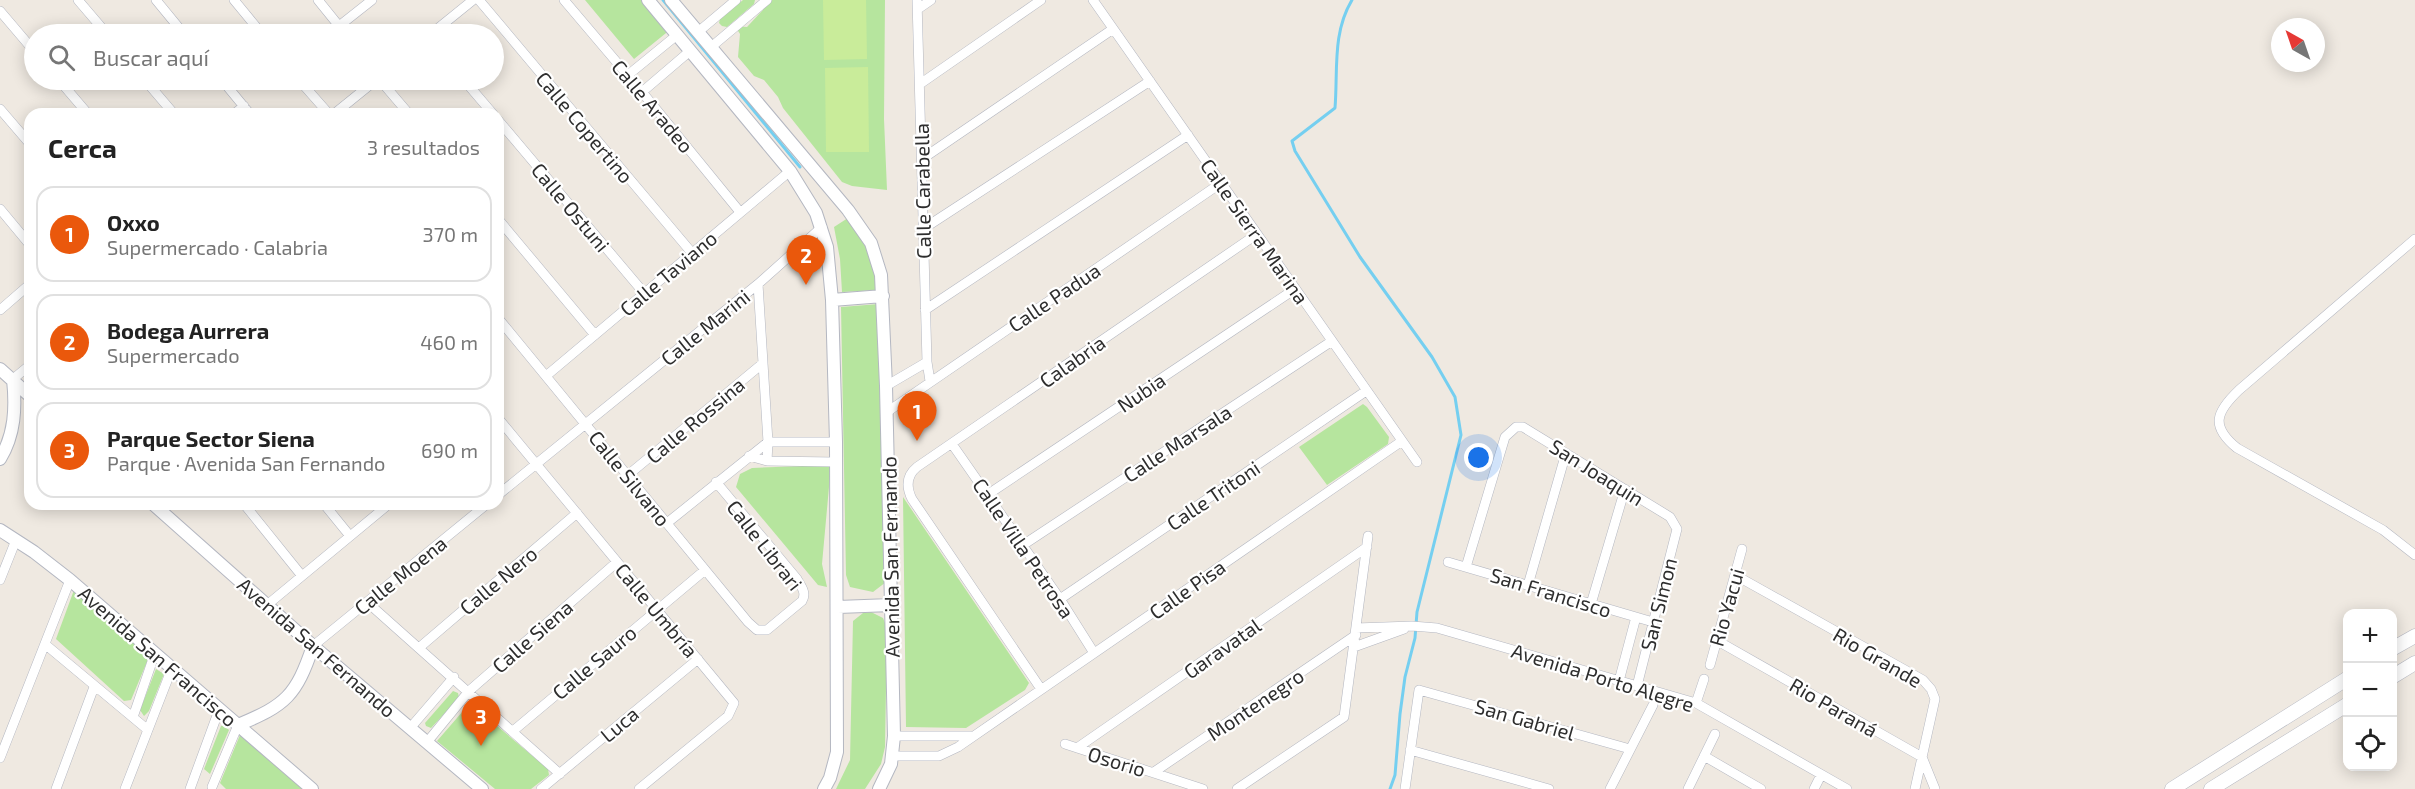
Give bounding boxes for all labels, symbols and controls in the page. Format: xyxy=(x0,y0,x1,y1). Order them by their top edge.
north arrow xyxy=(2271,18,2325,72)
search box xyxy=(24,24,504,90)
icon: search xyxy=(45,41,78,74)
text: Buscar aquí xyxy=(93,44,209,70)
street label: Calle Aradeo xyxy=(607,55,699,157)
street label: Calle Copertino xyxy=(531,66,639,188)
street label: Calle Carabella xyxy=(909,123,935,259)
text: Cerca xyxy=(48,132,117,163)
text: 3 resultados xyxy=(367,135,480,159)
street label: Calle Sierra Marina xyxy=(1196,154,1314,308)
street label: Calle Ostuni xyxy=(527,158,615,256)
text: Oxxo xyxy=(107,209,160,235)
text: 1 xyxy=(65,222,74,246)
text: 370 m xyxy=(423,222,478,246)
street label: Calle Taviano xyxy=(615,225,721,321)
text: Supermercado · Calabria xyxy=(107,235,328,259)
pin: 2 xyxy=(786,236,826,285)
street label: Calle Padua xyxy=(1003,257,1105,337)
street label: Calle Marini xyxy=(656,284,754,370)
text: Bodega Aurrera xyxy=(107,317,269,343)
text: 2 xyxy=(64,330,75,354)
text: 460 m xyxy=(420,330,478,354)
street label: Calabria xyxy=(1035,330,1109,392)
text: Supermercado xyxy=(107,343,240,367)
street label: Nubia xyxy=(1112,367,1170,417)
street label: Calle Rossina xyxy=(641,372,749,468)
pin: 1 xyxy=(898,392,936,441)
street label: Calle Marsala xyxy=(1118,399,1236,487)
text: Parque Sector Siena xyxy=(107,425,315,451)
street label: Calle Silvano xyxy=(584,426,676,530)
street label: San Joaquin xyxy=(1546,434,1648,510)
text: 3 xyxy=(64,438,75,462)
text: 690 m xyxy=(421,438,478,462)
your location xyxy=(1464,443,1493,472)
text: Parque · Avenida San Fernando xyxy=(107,451,385,475)
street label: Calle Tritoni xyxy=(1162,455,1264,535)
street label: Avenida San Fernando xyxy=(876,456,904,658)
street label: Calle Villa Petrosa xyxy=(968,473,1080,623)
street label: Calle Librari xyxy=(722,495,808,595)
street label: Calle Moena xyxy=(349,531,451,619)
street label: Calle Nero xyxy=(455,541,541,619)
street label: Calle Pisa xyxy=(1144,554,1230,624)
street label: San Simon xyxy=(1635,555,1681,653)
street label: Calle Umbría xyxy=(611,558,703,662)
street label: San Francisco xyxy=(1488,562,1614,622)
street label: Rio Yacui xyxy=(1703,565,1749,649)
street label: Avenida San Fernando xyxy=(233,572,401,722)
street label: Avenida San Francisco xyxy=(74,581,242,731)
street label: Calle Siena xyxy=(487,594,577,678)
map controls xyxy=(2343,609,2397,771)
button: + xyxy=(2343,609,2397,663)
street label: Garavatal xyxy=(1179,613,1265,683)
street label: Calle Sauro xyxy=(547,620,641,704)
street label: Rio Grande xyxy=(1829,622,1927,692)
street label: Avenida Porto Alegre xyxy=(1509,638,1697,716)
street label: Montenegro xyxy=(1202,663,1308,745)
button: − xyxy=(2343,663,2397,717)
street label: Rio Paraná xyxy=(1786,672,1882,742)
street label: San Gabriel xyxy=(1472,693,1578,745)
pin: 3 xyxy=(462,696,500,746)
street label: Luca xyxy=(595,701,643,747)
button: locate xyxy=(2343,717,2397,771)
street label: Osorio xyxy=(1085,741,1149,781)

